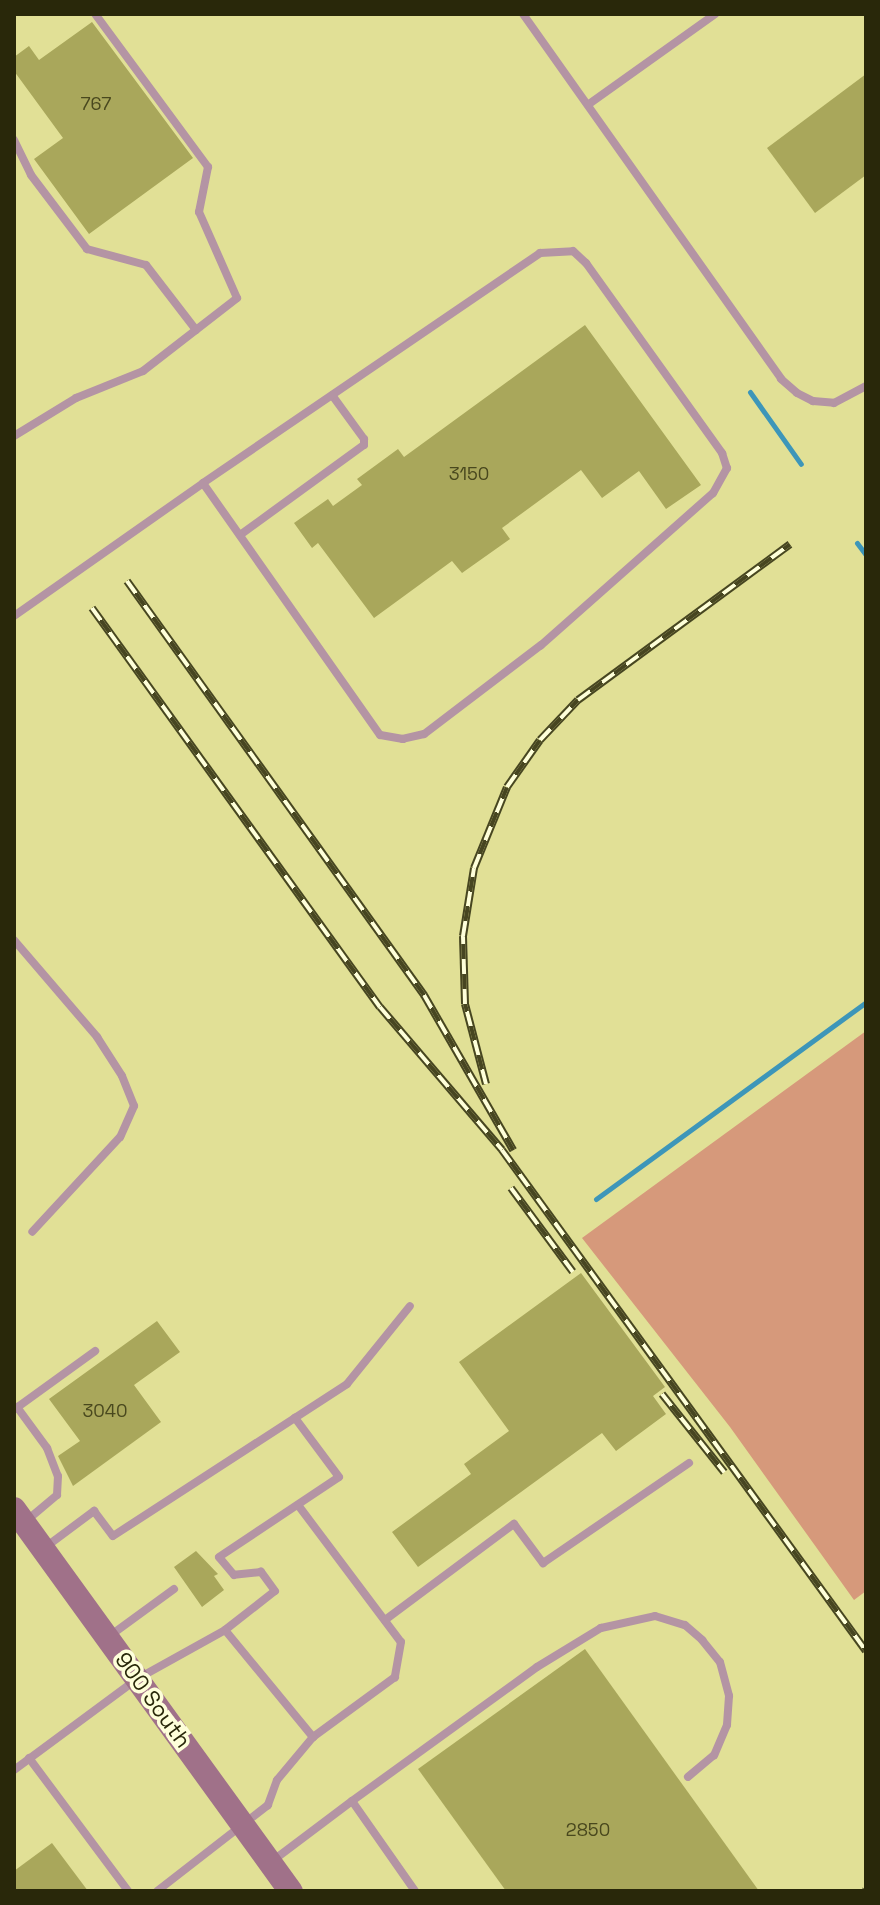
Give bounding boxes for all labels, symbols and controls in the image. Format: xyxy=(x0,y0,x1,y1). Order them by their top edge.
house number: 767 xyxy=(81,93,111,115)
house number: 3150 xyxy=(449,463,489,485)
house number: 3040 xyxy=(82,1400,128,1422)
street label: 900 South xyxy=(110,1647,196,1753)
house number: 2850 xyxy=(566,1819,610,1841)

